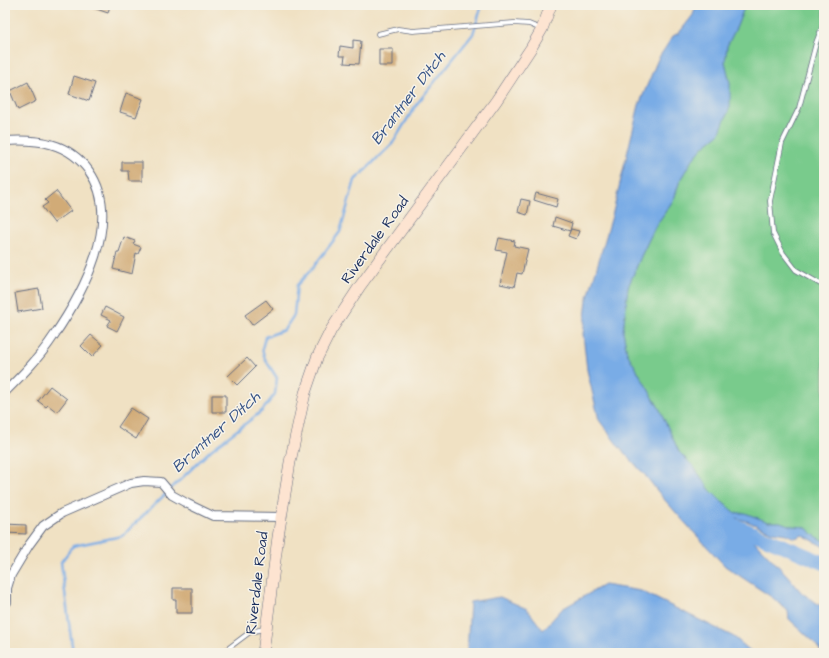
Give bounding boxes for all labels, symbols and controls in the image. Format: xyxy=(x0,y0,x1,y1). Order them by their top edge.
water label: Brantner Ditch xyxy=(366,46,451,149)
street label: Riverdale Road xyxy=(336,192,414,288)
water label: Brantner Ditch xyxy=(167,386,266,478)
street label: Riverdale Road xyxy=(240,530,274,636)

